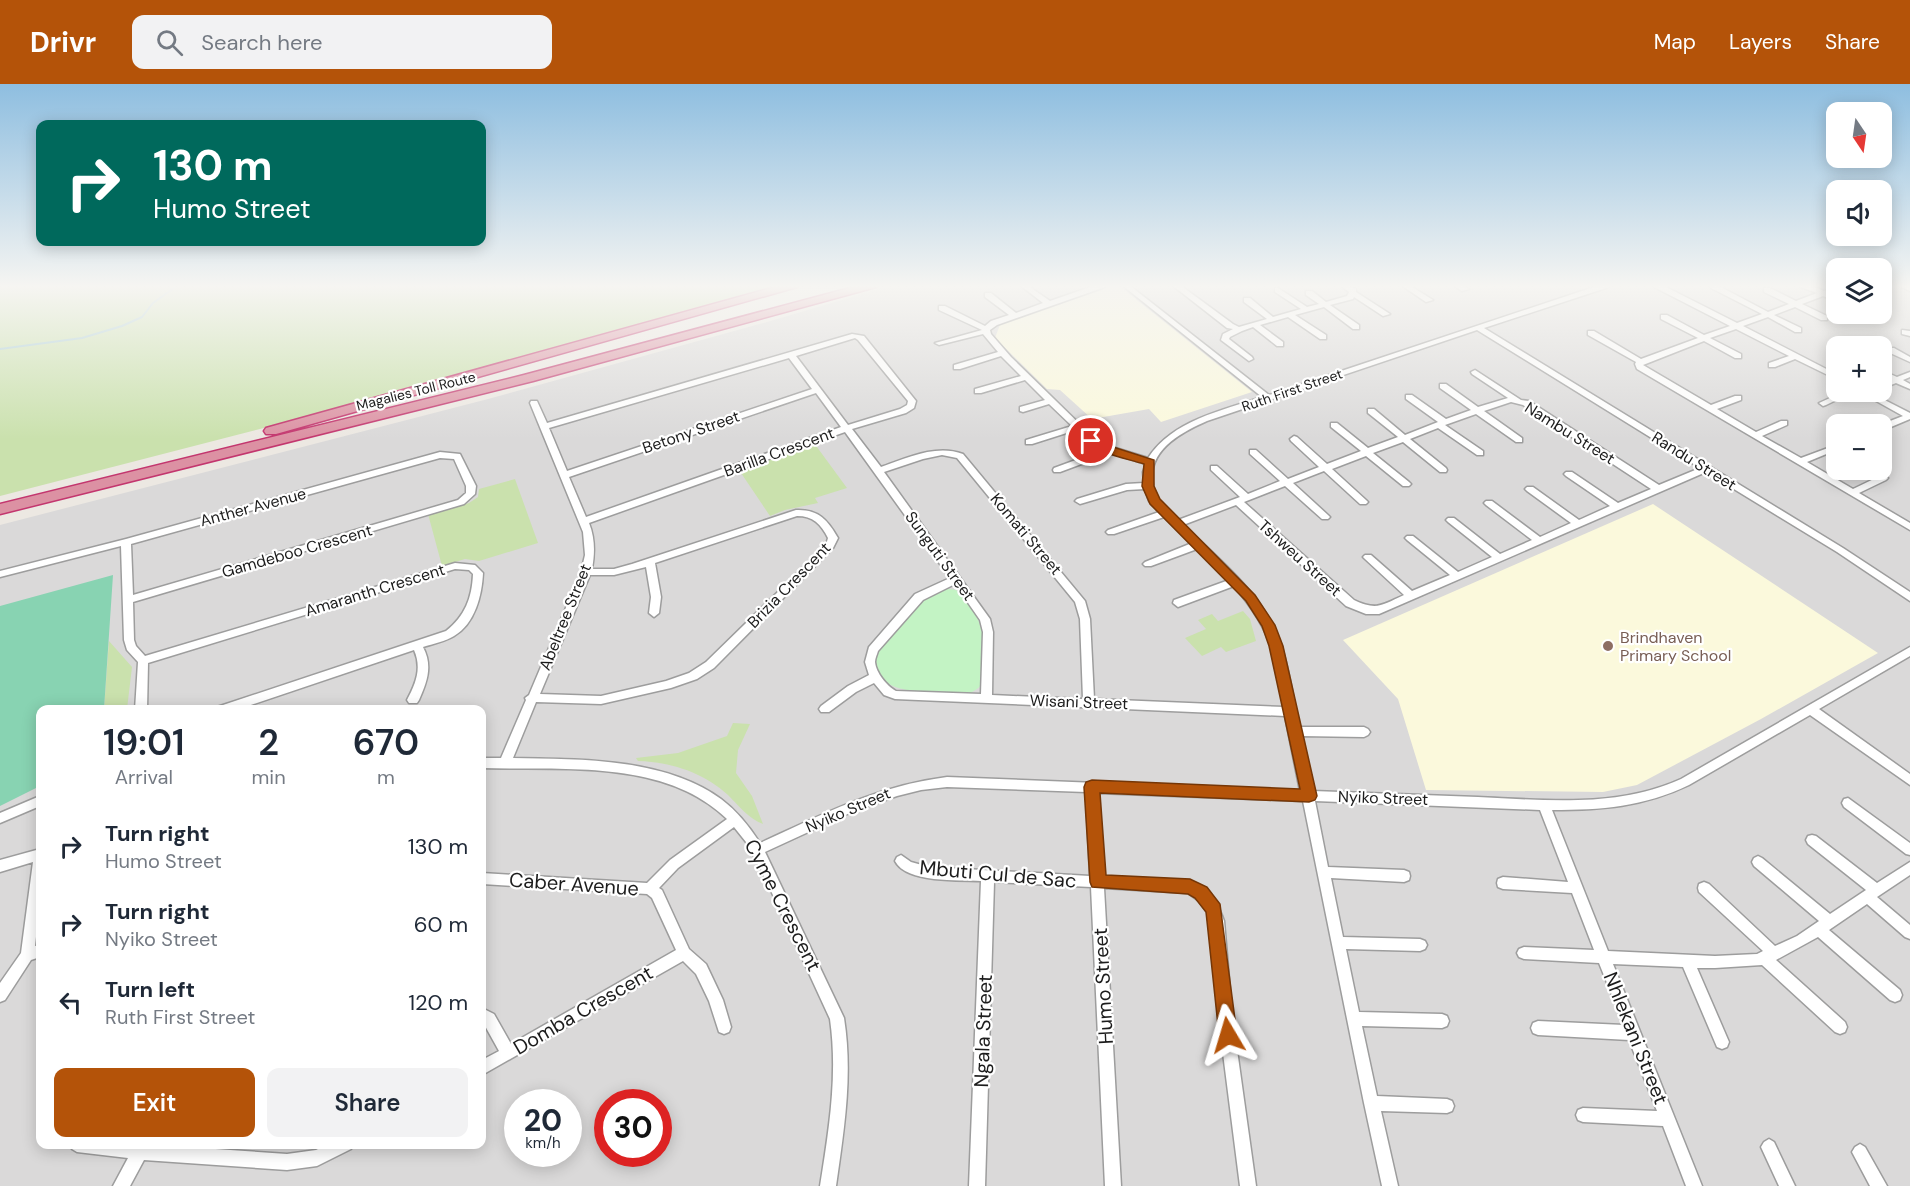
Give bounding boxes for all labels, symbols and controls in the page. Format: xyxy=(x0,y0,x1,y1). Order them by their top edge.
search box xyxy=(132,15,552,69)
text: Drivr xyxy=(30,24,96,61)
icon: search xyxy=(153,26,186,59)
text: Search here xyxy=(201,28,323,57)
text: Map xyxy=(1654,28,1696,56)
text: Layers xyxy=(1729,28,1792,56)
text: Share xyxy=(1825,28,1880,56)
north arrow xyxy=(1826,102,1892,168)
map controls xyxy=(1826,102,1892,480)
text: 130 m xyxy=(153,138,273,193)
icon: right xyxy=(54,144,132,222)
button: sound xyxy=(1826,180,1892,246)
text: Humo Street xyxy=(153,191,311,226)
button: layers xyxy=(1826,258,1892,324)
button: + xyxy=(1826,336,1892,402)
street label: Ruth First Street xyxy=(1239,364,1345,416)
street label: Magalies Toll Route xyxy=(354,367,478,415)
street label: Nambu Street xyxy=(1521,397,1619,469)
street label: Betony Street xyxy=(640,406,742,458)
button: − xyxy=(1826,414,1892,480)
pin xyxy=(1065,415,1116,466)
street label: Barilla Crescent xyxy=(721,422,837,482)
icon: arrive xyxy=(1074,424,1107,457)
street label: Randu Street xyxy=(1648,427,1740,495)
street label: Anther Avenue xyxy=(198,483,308,531)
street label: Komati Street xyxy=(986,489,1066,579)
street label: Sunguti Street xyxy=(901,507,979,605)
street label: Tshweu Street xyxy=(1254,515,1346,601)
street label: Gamdeboo Crescent xyxy=(219,519,375,583)
street label: Brizia Crescent xyxy=(743,538,835,632)
street label: Amaranth Crescent xyxy=(303,559,447,621)
street label: Abeltree Street xyxy=(534,561,596,673)
place label: Brindhaven Primary School xyxy=(1620,627,1731,666)
marker: Brindhaven Primary School xyxy=(1601,639,1615,653)
street label: Wisani Street xyxy=(1029,690,1129,714)
text: 19:01 xyxy=(103,719,185,766)
text: 2 xyxy=(258,719,279,766)
text: 670 xyxy=(353,719,419,766)
text: Arrival xyxy=(115,764,173,790)
text: min xyxy=(252,764,286,790)
text: m xyxy=(377,764,395,790)
street label: Nyiko Street xyxy=(802,783,894,837)
street label: Nyiko Street xyxy=(1337,786,1429,810)
text: Turn right xyxy=(105,819,210,848)
icon: right xyxy=(54,830,87,863)
text: 130 m xyxy=(408,832,468,861)
street label: Cyme Crescent xyxy=(739,835,828,976)
text: Humo Street xyxy=(105,848,222,874)
street label: Mbuti Cul de Sac xyxy=(918,854,1078,894)
street label: Caber Avenue xyxy=(508,867,640,901)
text: Turn right xyxy=(105,897,210,926)
icon: right xyxy=(54,908,87,941)
text: 60 m xyxy=(414,910,468,939)
text: Nyiko Street xyxy=(105,926,218,952)
street label: Humo Street xyxy=(1087,927,1119,1045)
street label: Domba Crescent xyxy=(508,959,658,1061)
street label: Nhlekani Street xyxy=(1598,968,1674,1108)
street label: Ngala Street xyxy=(968,974,998,1088)
text: Turn left xyxy=(105,975,195,1004)
icon: left xyxy=(54,986,87,1019)
text: 120 m xyxy=(408,988,468,1017)
position arrow xyxy=(1196,1003,1260,1067)
text: Ruth First Street xyxy=(105,1004,255,1030)
button: Exit xyxy=(54,1068,255,1137)
button: Share xyxy=(267,1068,468,1137)
speed limit sign: 30 xyxy=(594,1089,672,1167)
text: 20 xyxy=(524,1101,562,1140)
text: km/h xyxy=(525,1133,561,1153)

